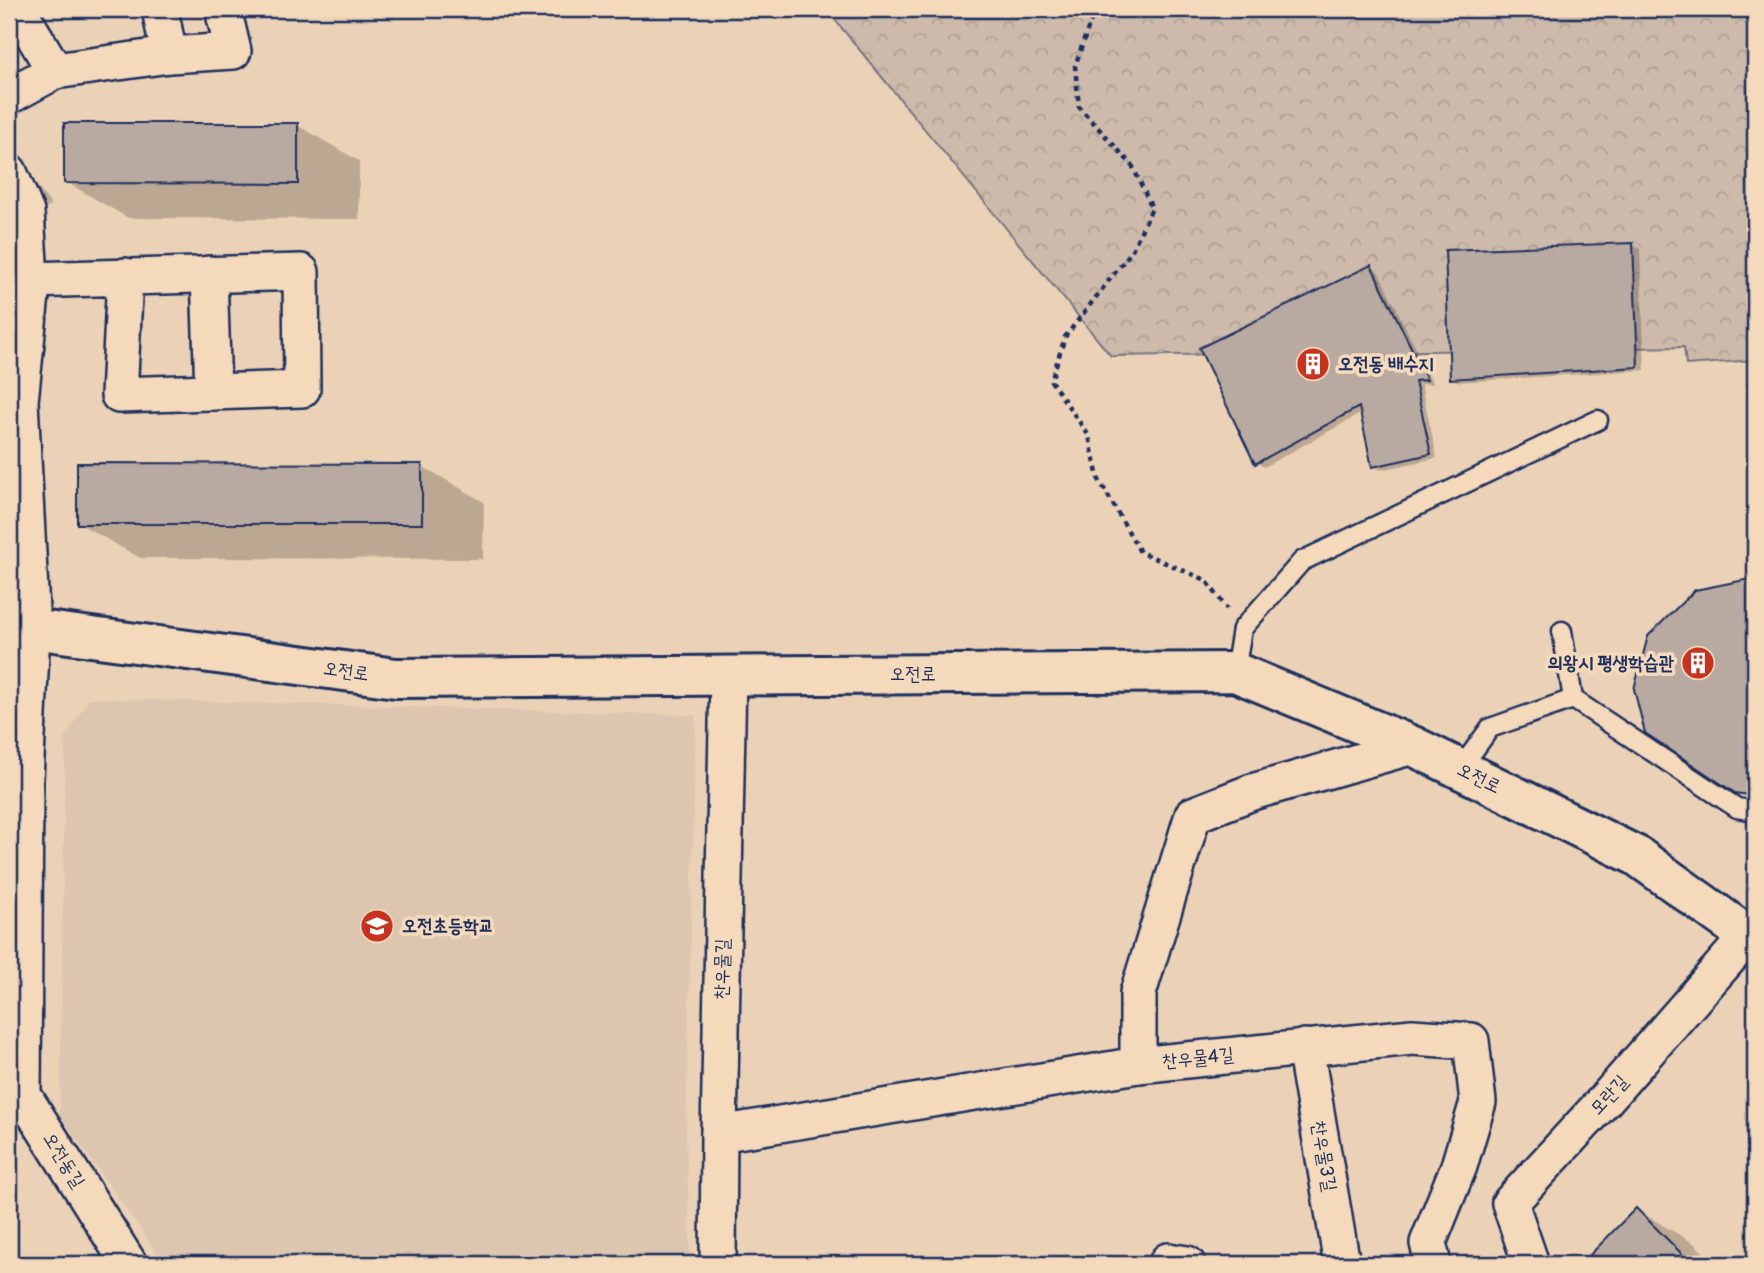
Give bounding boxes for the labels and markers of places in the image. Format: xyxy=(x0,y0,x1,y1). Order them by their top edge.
building icon: 오전동 배수지 xyxy=(1294,345,1332,383)
place label: 오전동 배수지 xyxy=(1338,352,1434,376)
building icon: 의왕시 평생학습관 xyxy=(1679,644,1717,682)
place label: 의왕시 평생학습관 xyxy=(1548,651,1675,675)
school or university icon: 오전초등학교 xyxy=(358,907,396,945)
place label: 오전초등학교 xyxy=(402,914,494,938)

